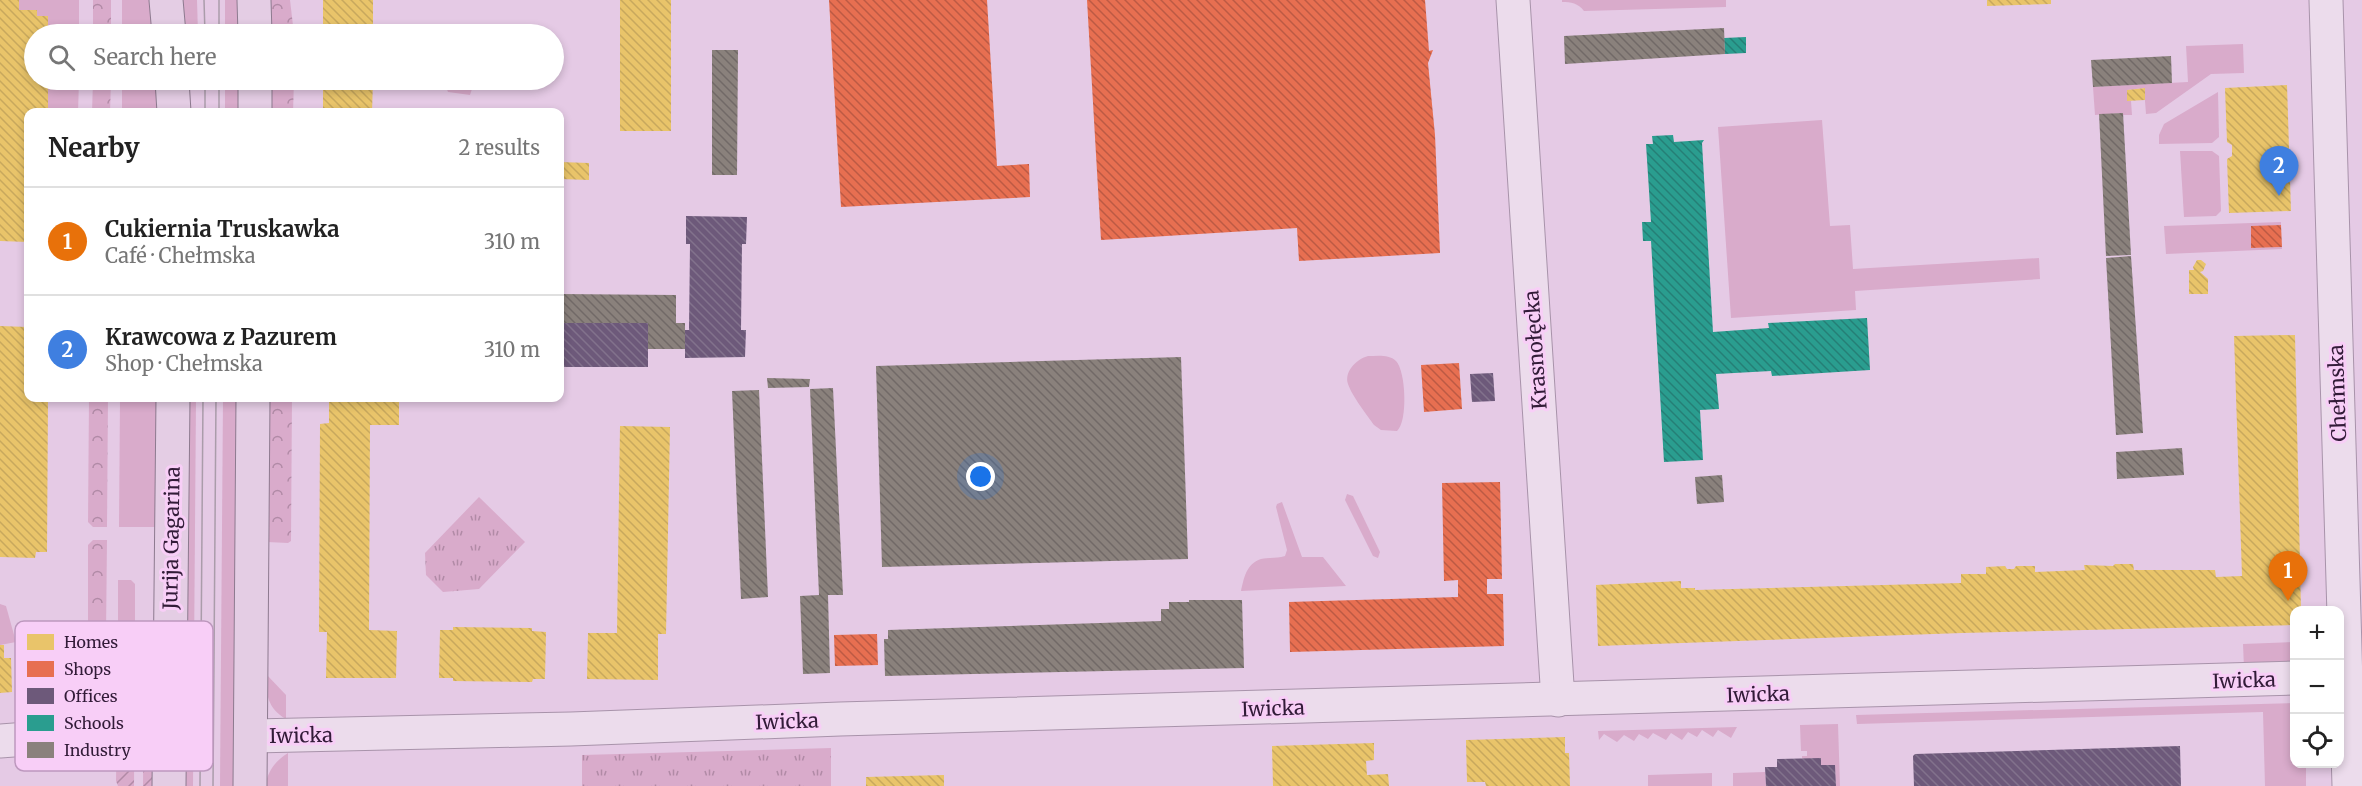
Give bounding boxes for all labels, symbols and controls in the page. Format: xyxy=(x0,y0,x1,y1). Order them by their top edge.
search box xyxy=(24,24,564,90)
icon: search xyxy=(45,41,78,74)
text: Search here xyxy=(93,43,216,71)
text: Nearby xyxy=(48,131,140,164)
text: 2 results xyxy=(458,135,540,160)
pin: 2 xyxy=(2260,146,2298,196)
text: Cukiernia Truskawka xyxy=(105,215,340,243)
text: 1 xyxy=(63,229,72,254)
text: 310 m xyxy=(484,229,540,254)
text: Café · Chełmska xyxy=(105,243,256,268)
street label: Krasnołęcka xyxy=(1518,289,1552,411)
text: Krawcowa z Pazurem xyxy=(105,323,337,351)
text: 2 xyxy=(62,337,73,362)
text: 310 m xyxy=(484,337,540,362)
street label: Chełmska xyxy=(2323,344,2351,442)
text: Shop · Chełmska xyxy=(105,351,263,376)
your location xyxy=(966,462,995,491)
street label: Jurija Gagarina xyxy=(157,466,185,611)
pin: 1 xyxy=(2268,552,2308,601)
map controls xyxy=(2290,606,2344,768)
button: + xyxy=(2290,606,2344,660)
legend xyxy=(15,621,213,771)
text: Homes xyxy=(64,632,118,652)
text: Shops xyxy=(64,659,111,679)
button: − xyxy=(2290,660,2344,714)
street label: Iwicka xyxy=(2212,666,2276,694)
street label: Iwicka xyxy=(1726,680,1790,708)
text: Offices xyxy=(64,686,118,706)
street label: Iwicka xyxy=(1241,694,1305,722)
street label: Iwicka xyxy=(755,707,819,735)
text: Schools xyxy=(64,713,124,733)
button: locate xyxy=(2290,714,2344,768)
street label: Iwicka xyxy=(269,722,333,748)
text: Industry xyxy=(64,740,132,760)

